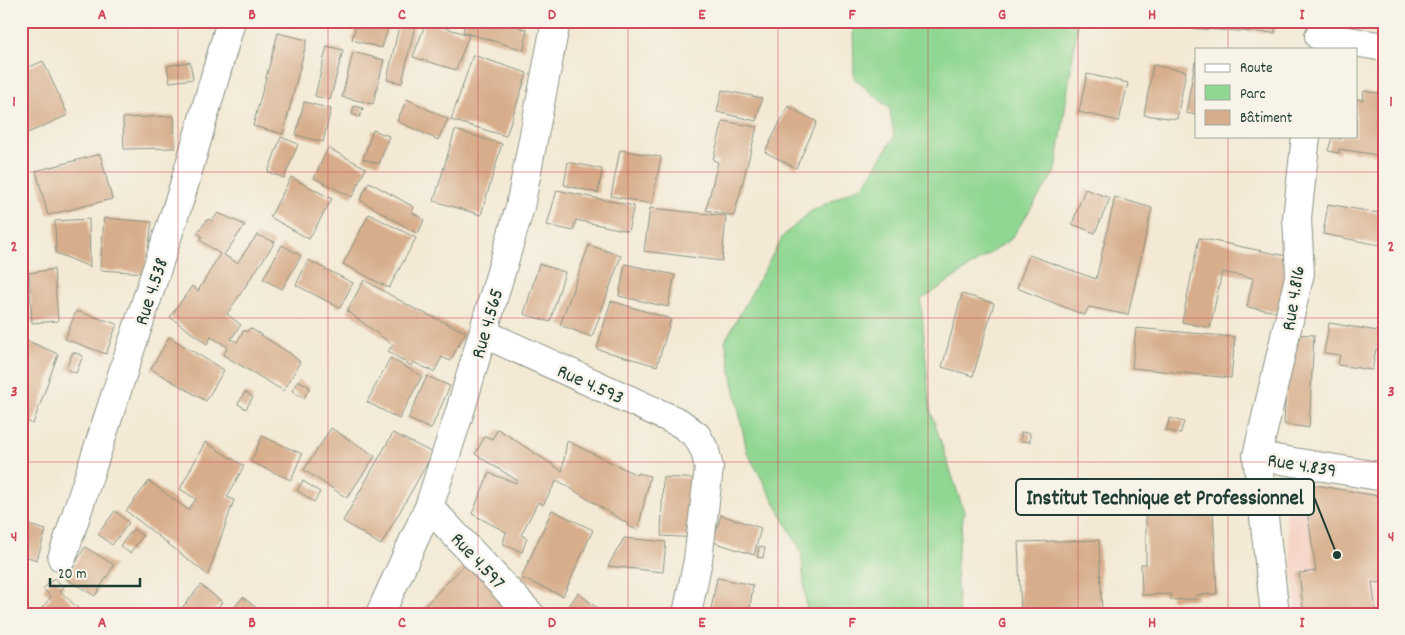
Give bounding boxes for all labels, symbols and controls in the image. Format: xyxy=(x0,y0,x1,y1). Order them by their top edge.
text: A xyxy=(98,4,107,27)
text: B xyxy=(248,4,256,27)
text: C xyxy=(398,4,406,27)
text: D xyxy=(548,4,557,27)
text: E xyxy=(698,4,706,27)
text: F xyxy=(848,4,856,27)
text: G xyxy=(998,4,1006,27)
text: H xyxy=(1148,4,1156,27)
text: I xyxy=(1300,4,1306,27)
legend xyxy=(1195,48,1358,138)
text: Route xyxy=(1240,58,1273,80)
text: Parc xyxy=(1240,84,1265,106)
text: 1 xyxy=(12,91,16,114)
text: 1 xyxy=(1389,91,1393,114)
text: Bâtiment xyxy=(1240,108,1293,130)
text: 2 xyxy=(11,236,18,259)
text: 2 xyxy=(1388,236,1395,259)
street label: Rue 4.538 xyxy=(129,255,177,329)
street label: Rue 4.816 xyxy=(1276,264,1314,333)
street label: Rue 4.565 xyxy=(466,286,512,362)
street label: Rue 4.593 xyxy=(552,359,628,413)
text: 3 xyxy=(10,381,18,404)
text: 3 xyxy=(1387,381,1395,404)
street label: Rue 4.839 xyxy=(1265,448,1338,486)
callout: Institut Technique et Professionnel xyxy=(1016,479,1314,515)
text: Institut Technique et Professionnel xyxy=(1026,485,1305,515)
text: 4 xyxy=(11,526,17,549)
text: 4 xyxy=(1388,526,1394,549)
street label: Rue 4.597 xyxy=(443,527,511,597)
scale bar xyxy=(50,555,140,587)
text: 20 m xyxy=(58,564,86,586)
text: A xyxy=(98,612,107,635)
text: B xyxy=(248,612,256,635)
text: C xyxy=(398,612,406,635)
text: D xyxy=(548,612,557,635)
text: E xyxy=(698,612,706,635)
text: F xyxy=(848,612,856,635)
text: G xyxy=(998,612,1006,635)
text: H xyxy=(1148,612,1156,635)
text: I xyxy=(1300,612,1306,635)

